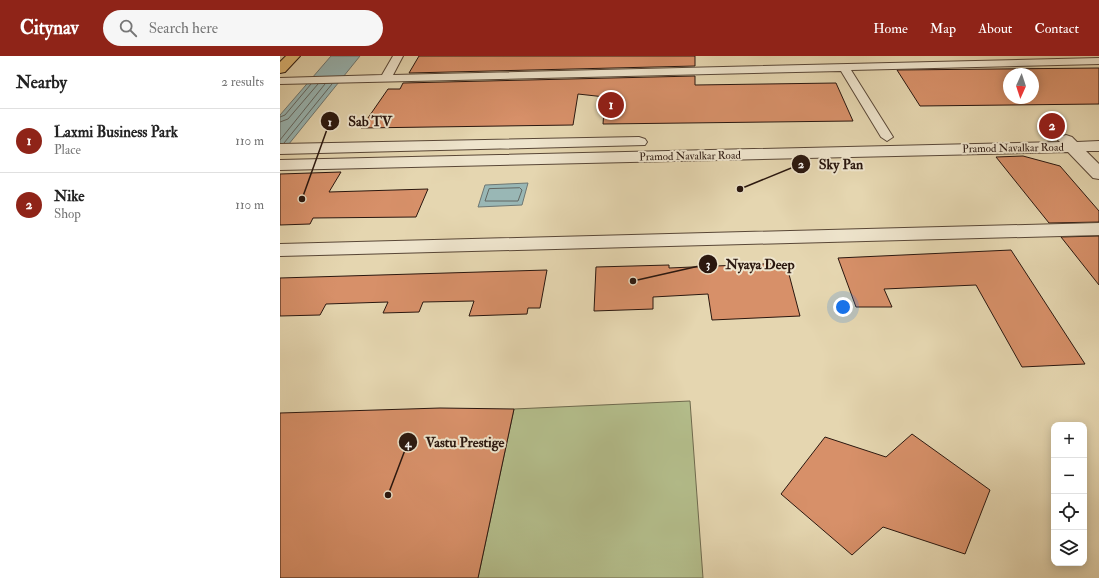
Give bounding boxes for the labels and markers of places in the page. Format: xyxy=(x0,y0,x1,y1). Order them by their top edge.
pin: 1 xyxy=(598,90,624,120)
callout: Sab TV xyxy=(320,108,399,134)
pin: 2 xyxy=(1039,111,1065,141)
callout: Sky Pan xyxy=(791,151,871,177)
callout: Nyaya Deep xyxy=(698,251,803,277)
callout: Vastu Prestige xyxy=(398,429,513,455)

